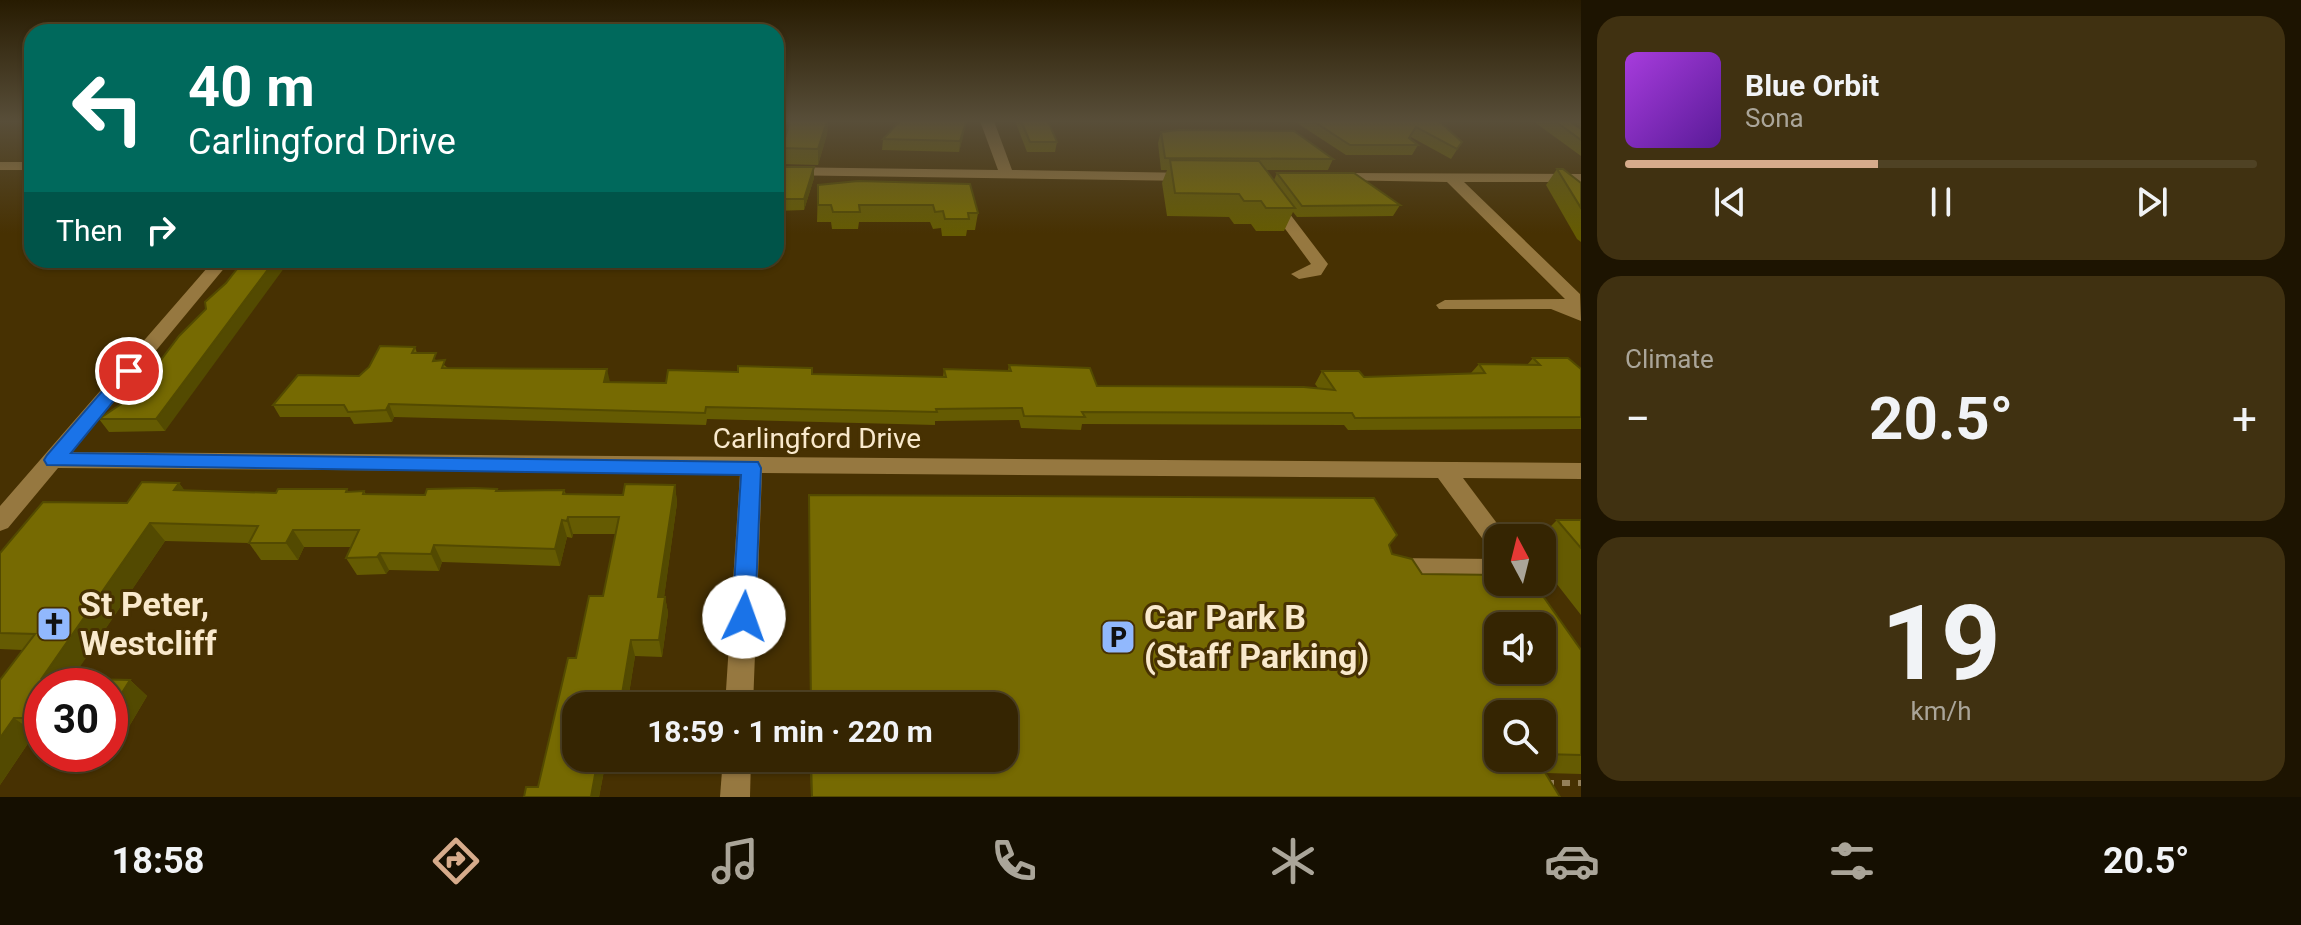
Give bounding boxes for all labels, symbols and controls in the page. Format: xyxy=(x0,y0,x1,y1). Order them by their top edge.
text: 40 m xyxy=(188,54,315,120)
icon: left xyxy=(56,56,160,160)
text: Blue Orbit xyxy=(1745,68,1879,103)
text: Sona xyxy=(1745,103,1804,133)
text: Carlingford Drive xyxy=(188,121,456,163)
icon: previous xyxy=(1708,180,1752,224)
icon: pause xyxy=(1919,180,1963,224)
icon: next xyxy=(2130,180,2174,224)
icon: right xyxy=(139,208,183,252)
text: Then xyxy=(56,213,123,248)
pin xyxy=(95,337,163,405)
text: Climate xyxy=(1625,344,1714,374)
icon: arrive xyxy=(107,349,151,393)
text: 20.5° xyxy=(1869,383,2013,454)
text: − xyxy=(1625,393,1650,445)
text: + xyxy=(2232,393,2257,445)
street label: Carlingford Drive xyxy=(713,422,921,455)
north arrow xyxy=(1484,524,1556,596)
map controls xyxy=(1484,524,1556,772)
position arrow xyxy=(702,575,786,659)
text: 19 xyxy=(1881,583,2001,704)
place label: St Peter, Westcliff xyxy=(80,584,217,663)
place label: Car Park B (Staff Parking) xyxy=(1144,597,1369,676)
church icon: St Peter, Westcliff xyxy=(35,605,73,643)
button: sound xyxy=(1484,612,1556,684)
parking icon: Car Park B (Staff Parking) xyxy=(1099,618,1137,656)
speed limit sign: 30 xyxy=(24,668,128,772)
text: km/h xyxy=(1910,696,1972,726)
button: search xyxy=(1484,700,1556,772)
text: 18:59 · 1 min · 220 m xyxy=(647,714,933,749)
icon: directions xyxy=(428,833,484,889)
icon: music xyxy=(707,833,763,889)
icon: phone xyxy=(986,833,1042,889)
icon: climate xyxy=(1265,833,1321,889)
icon: car xyxy=(1544,833,1600,889)
icon: filters xyxy=(1824,833,1880,889)
text: 18:58 xyxy=(112,840,204,882)
text: 20.5° xyxy=(2103,840,2189,882)

